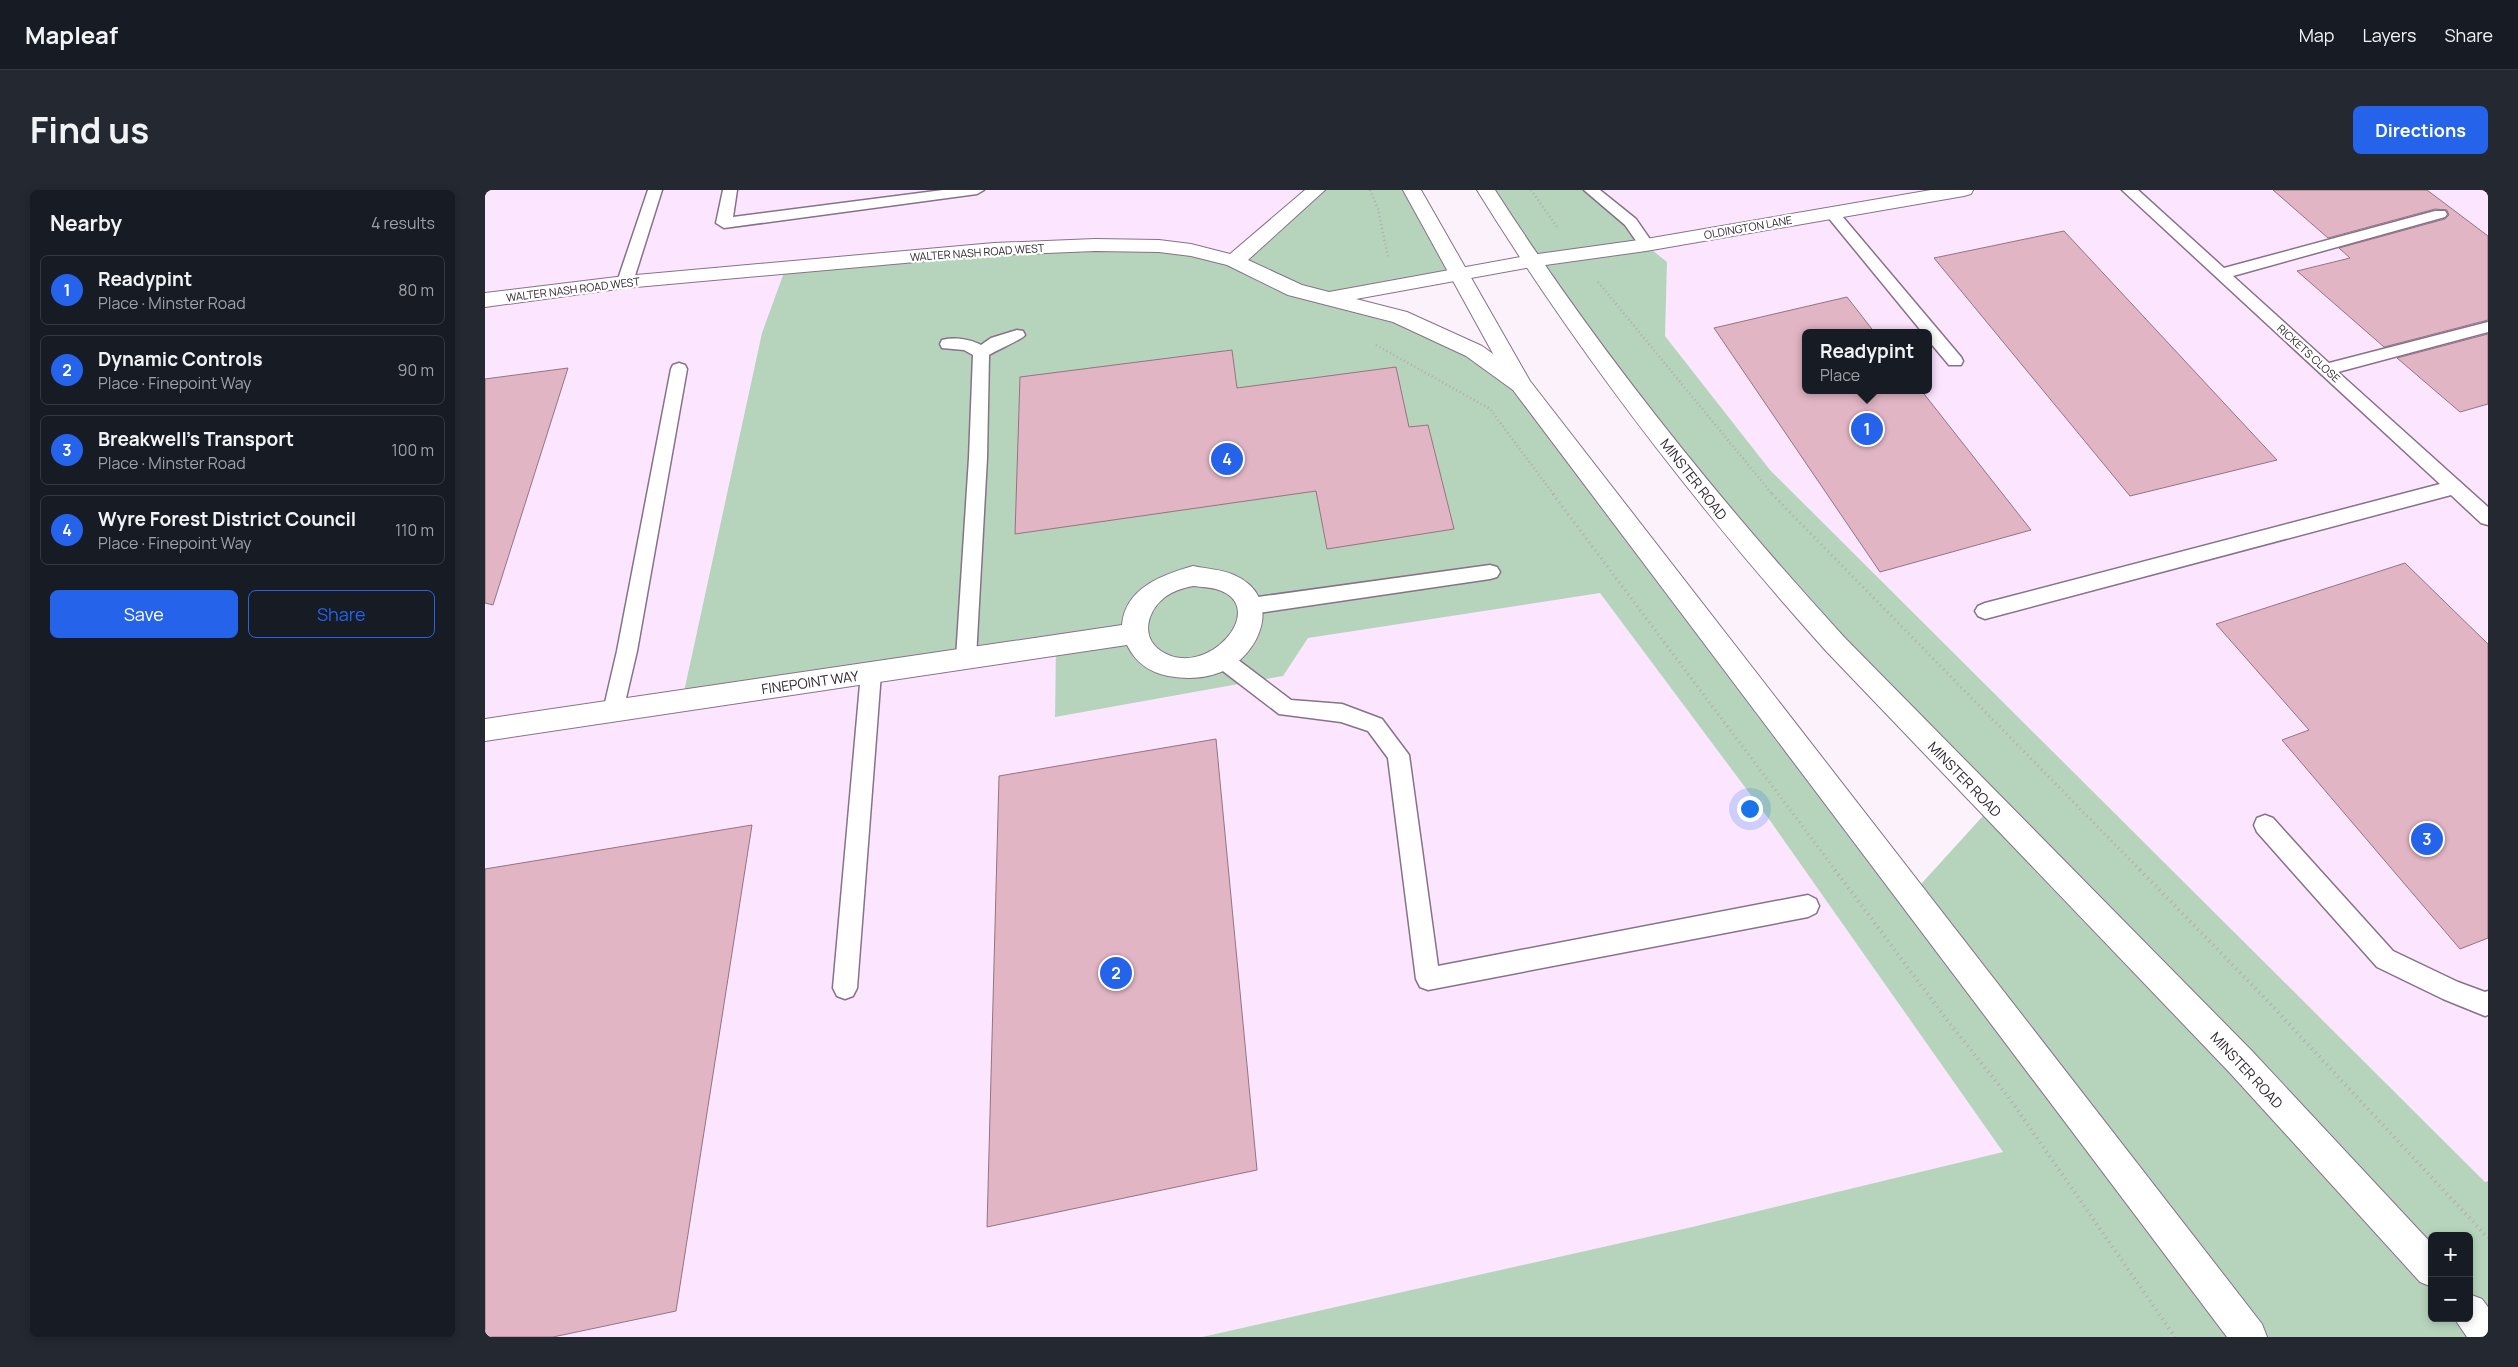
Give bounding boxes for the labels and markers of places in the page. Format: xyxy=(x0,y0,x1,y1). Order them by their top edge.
pin: 1 xyxy=(1851,410,1883,448)
pin: 4 xyxy=(1211,440,1243,478)
pin: 3 xyxy=(2411,820,2443,858)
pin: 2 xyxy=(1100,954,1132,992)

